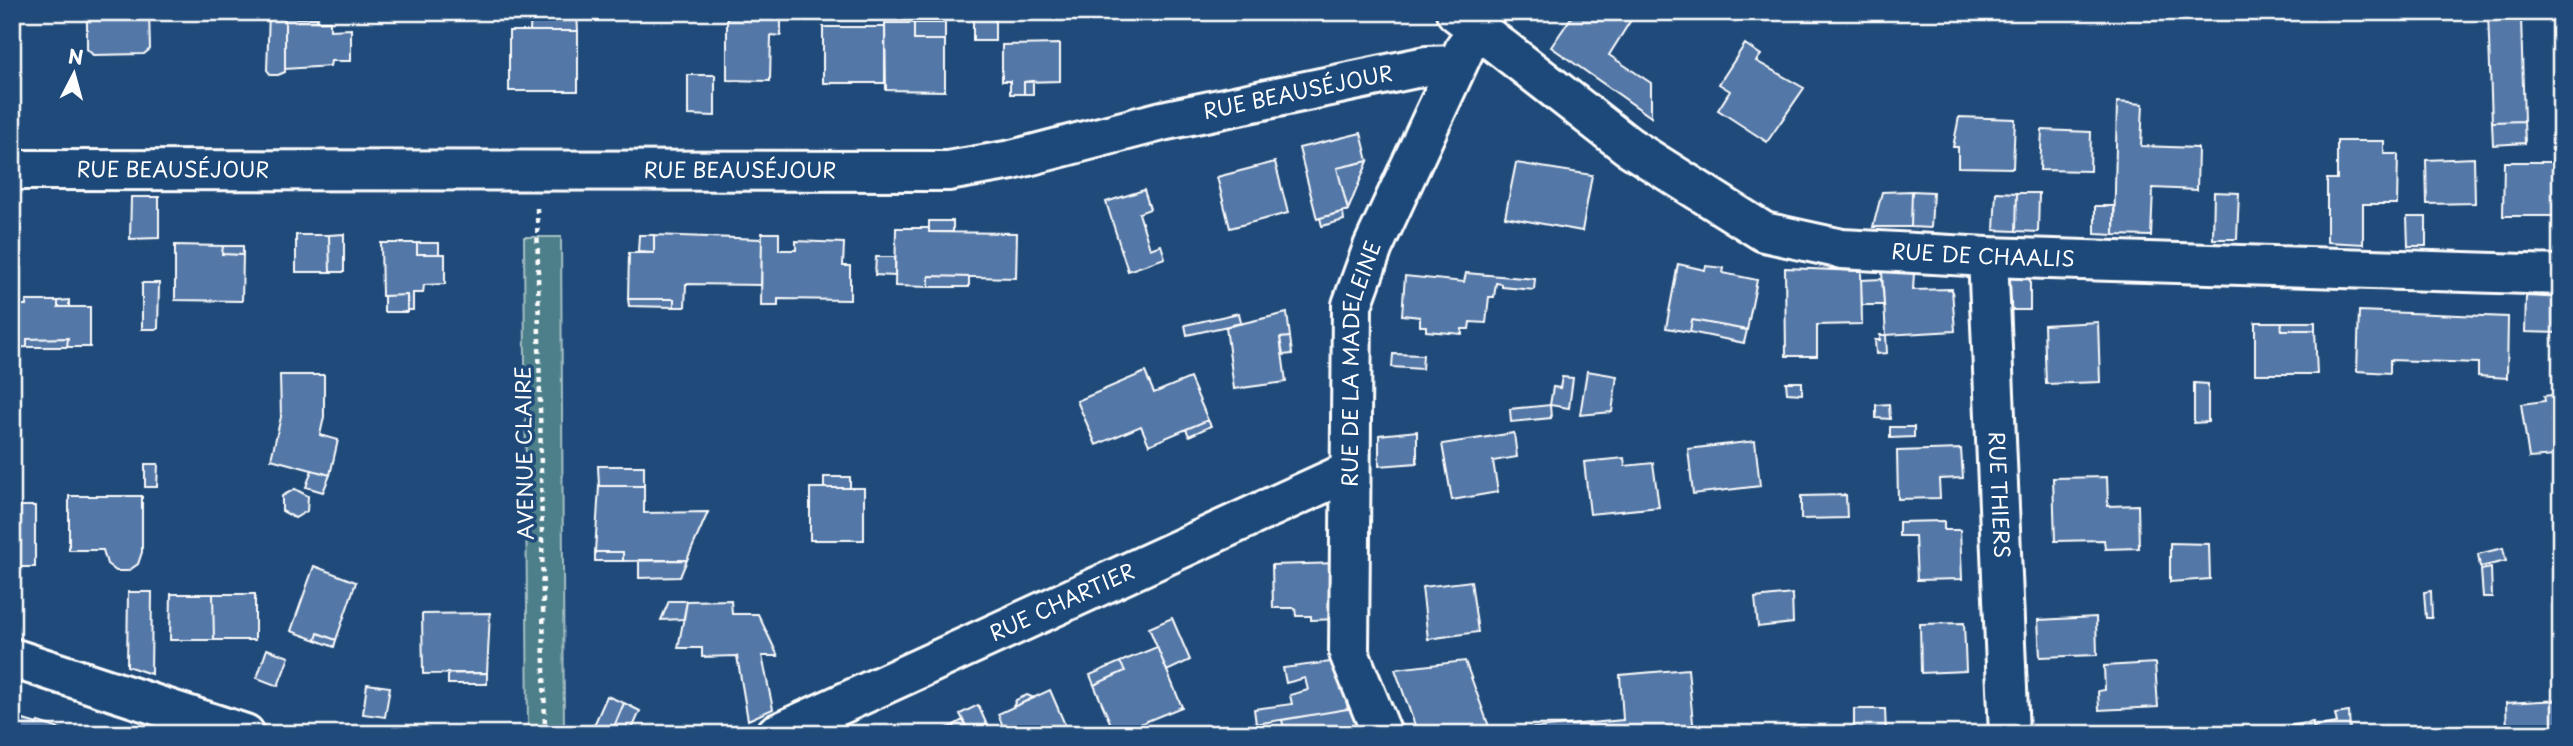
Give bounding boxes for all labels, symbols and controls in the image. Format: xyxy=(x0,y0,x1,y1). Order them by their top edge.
north arrow xyxy=(38,38,108,108)
text: N xyxy=(67,41,85,71)
street label: RUE BEAUSÉJOUR xyxy=(1200,55,1395,126)
street label: RUE BEAUSÉJOUR xyxy=(77,152,269,184)
street label: RUE BEAUSÉJOUR xyxy=(644,153,836,185)
street label: RUE DE CHAALIS xyxy=(1891,234,2075,274)
street label: RUE DE LA MADELEINE xyxy=(1332,236,1388,487)
street label: AVENUE CLAIRE xyxy=(505,366,541,540)
street label: RUE THIERS xyxy=(1982,431,2019,559)
street label: RUE CHARTIER xyxy=(984,554,1140,648)

